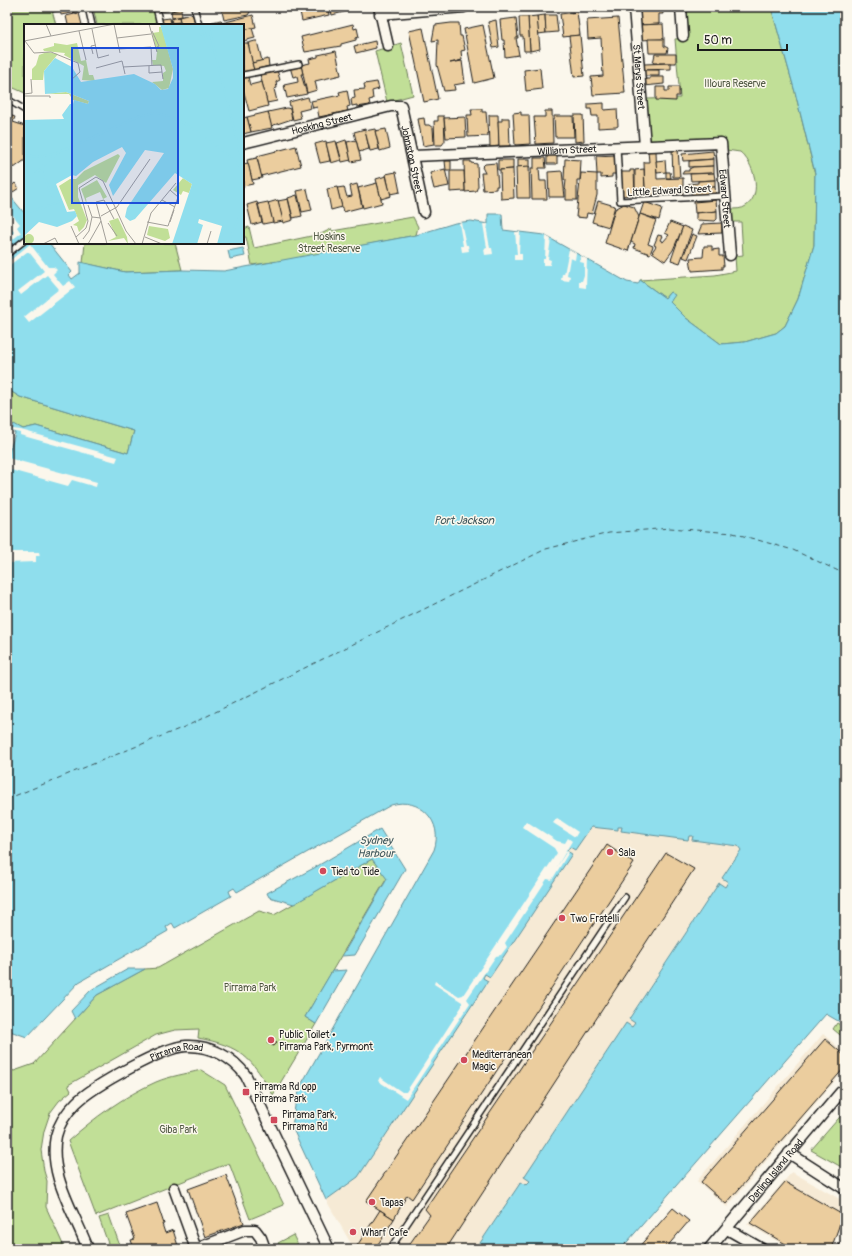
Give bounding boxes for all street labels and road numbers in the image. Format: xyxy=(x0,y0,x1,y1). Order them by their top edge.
street label: St Marys Street xyxy=(630,44,647,111)
street label: Hosking Street xyxy=(290,111,354,138)
street label: Johnston Street xyxy=(398,124,425,195)
street label: William Street xyxy=(537,143,598,158)
street label: Edward Street xyxy=(716,169,733,230)
street label: Little Edward Street xyxy=(627,183,712,199)
street label: Pirrama Road xyxy=(148,1041,204,1064)
street label: Darling Island Road xyxy=(746,1137,806,1205)

